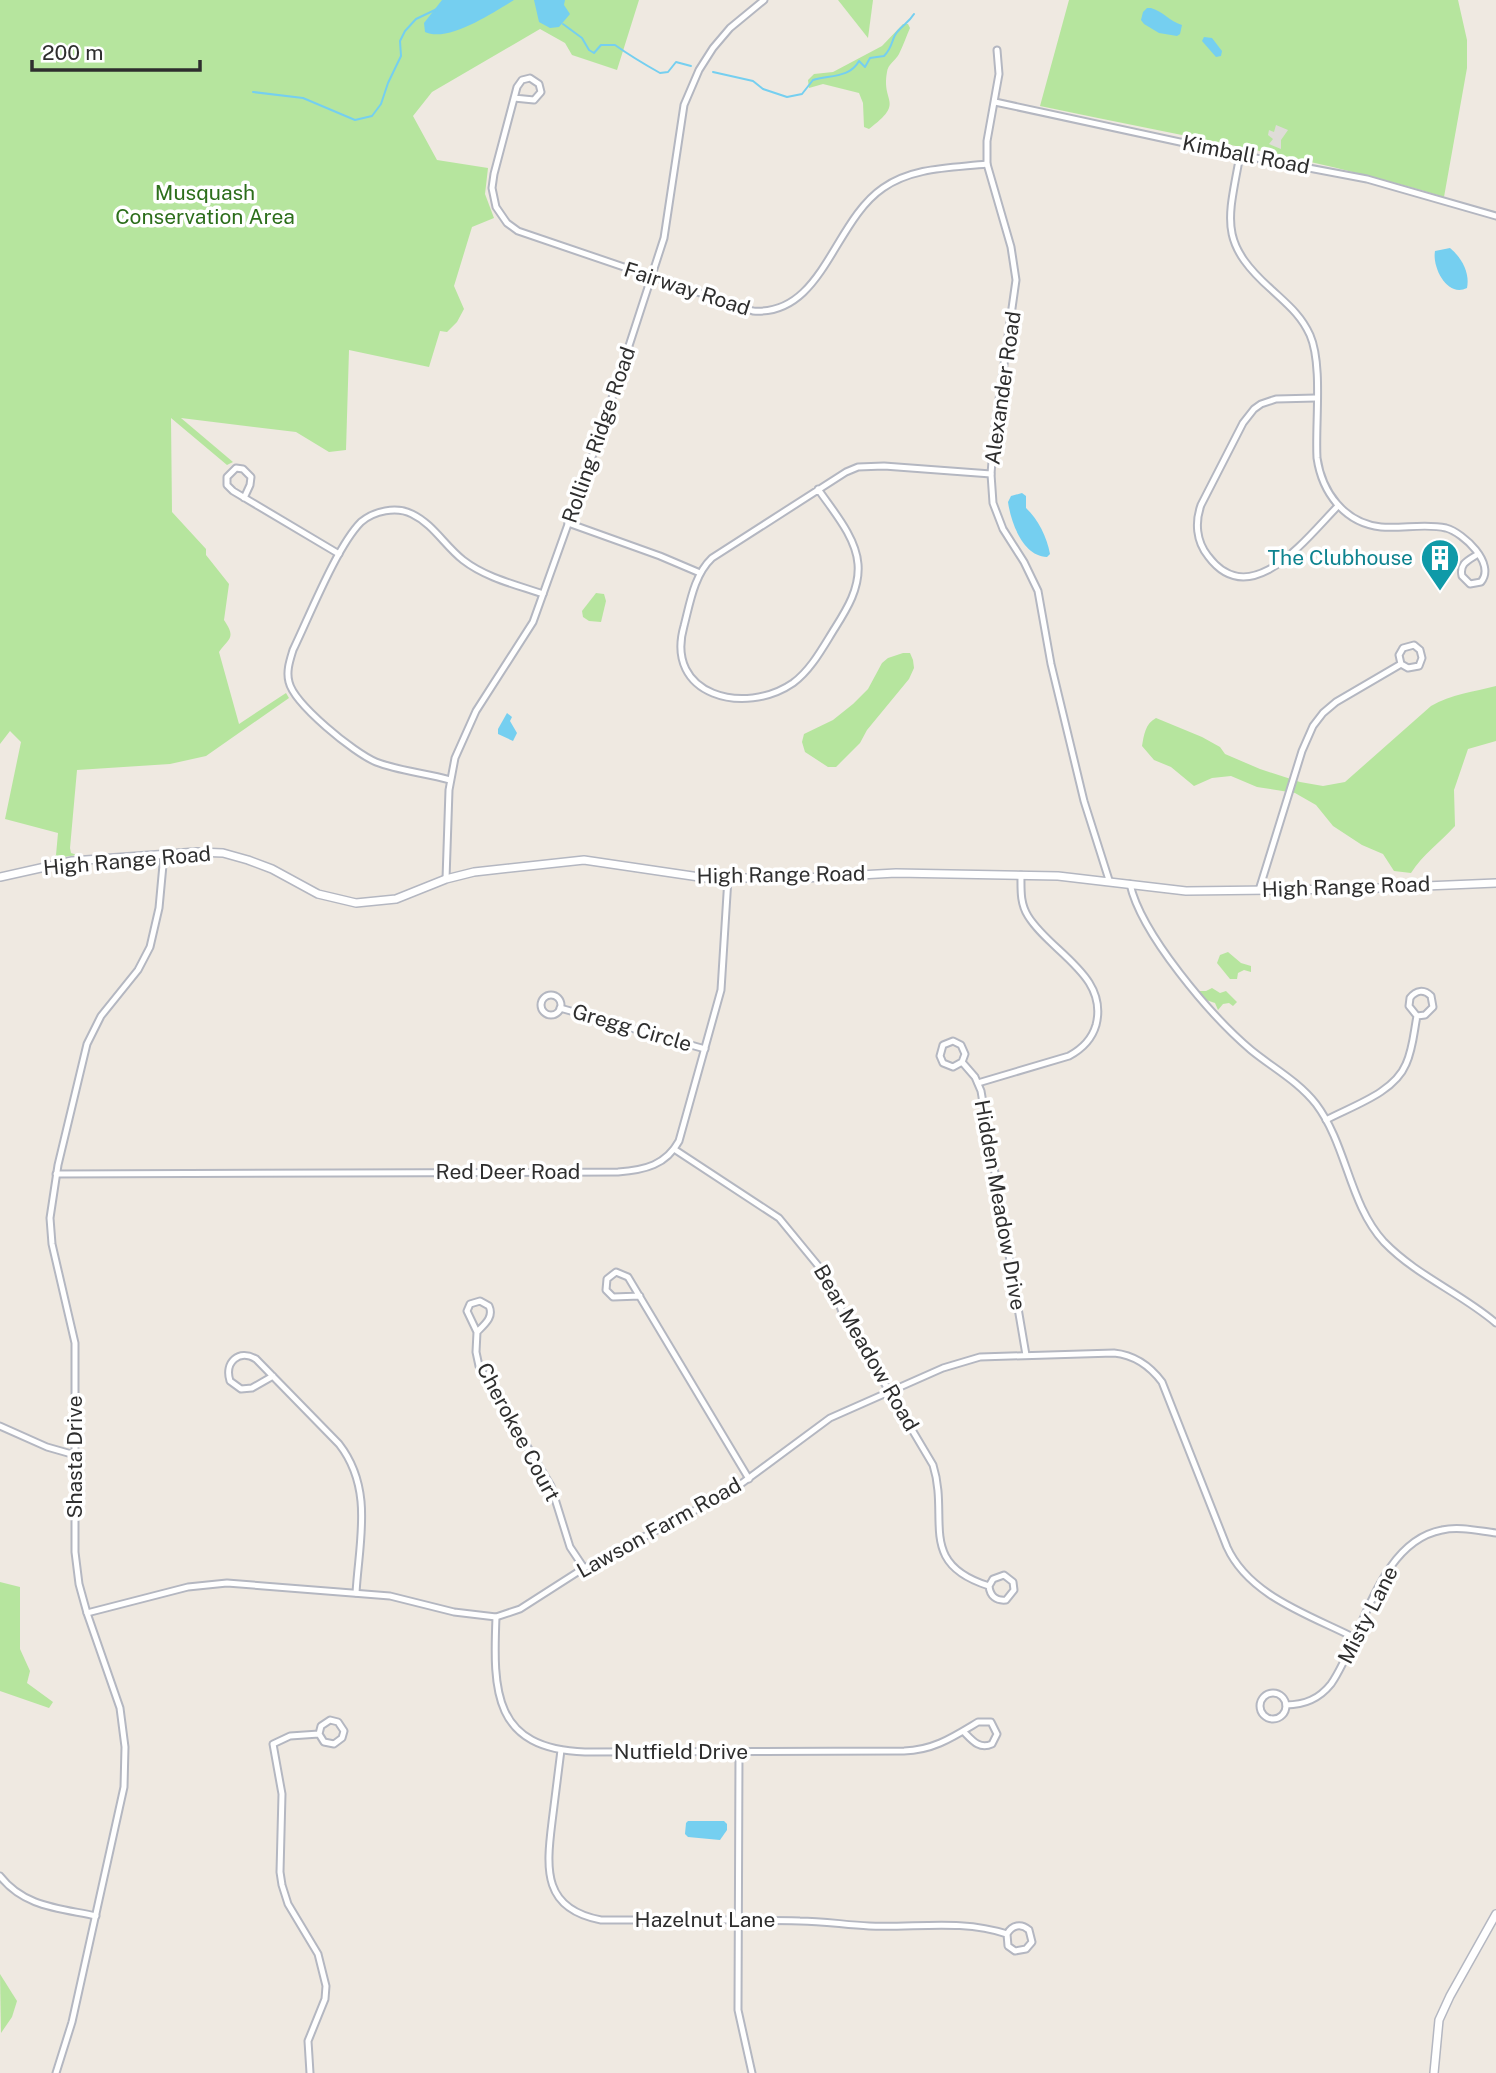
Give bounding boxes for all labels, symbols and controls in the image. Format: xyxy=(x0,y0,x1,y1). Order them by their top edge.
scale bar xyxy=(32,28,200,72)
text: 200 m xyxy=(42,40,103,65)
street label: Kimball Road xyxy=(1180,130,1312,179)
park label: Musquash Conservation Area xyxy=(115,180,295,229)
street label: Fairway Road xyxy=(621,256,753,321)
street label: Alexander Road xyxy=(979,310,1026,466)
street label: Rolling Ridge Road xyxy=(557,343,640,526)
building icon: The Clubhouse xyxy=(1419,537,1461,592)
place label: The Clubhouse xyxy=(1268,545,1413,570)
street label: High Range Road xyxy=(42,841,212,880)
street label: High Range Road xyxy=(696,861,865,888)
street label: High Range Road xyxy=(1261,871,1431,902)
street label: Gregg Circle xyxy=(570,999,695,1056)
street label: Hidden Meadow Drive xyxy=(970,1098,1031,1312)
street label: Red Deer Road xyxy=(436,1159,580,1184)
street label: Bear Meadow Road xyxy=(809,1260,924,1435)
street label: Cherokee Court xyxy=(471,1358,565,1505)
street label: Shasta Drive xyxy=(62,1395,87,1519)
street label: Lawson Farm Road xyxy=(572,1472,745,1583)
street label: Misty Lane xyxy=(1332,1562,1403,1668)
street label: Nutfield Drive xyxy=(614,1739,748,1764)
street label: Hazelnut Lane xyxy=(635,1907,775,1932)

